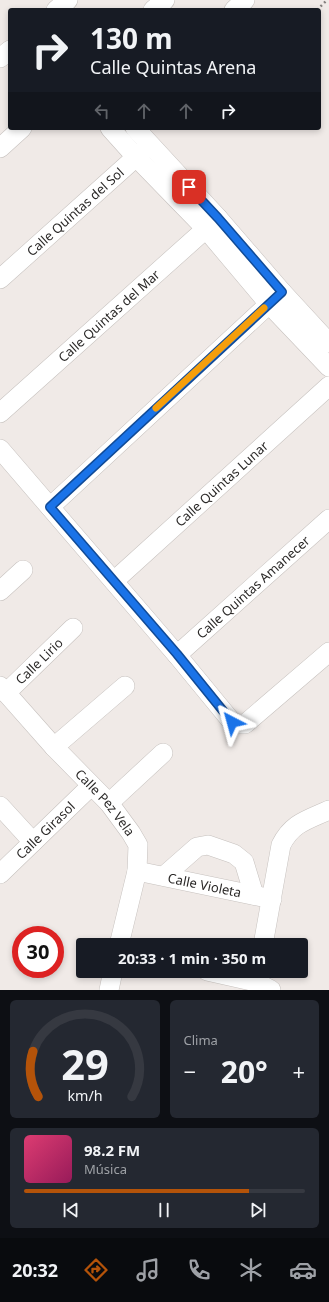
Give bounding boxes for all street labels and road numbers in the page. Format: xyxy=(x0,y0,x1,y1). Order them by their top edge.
street label: Calle Quintas del Sol xyxy=(23,163,128,260)
street label: Calle Quintas del Mar xyxy=(54,265,164,366)
street label: Calle Quintas Lunar xyxy=(171,436,272,530)
street label: Calle Quintas Amanecer xyxy=(192,531,314,642)
street label: Calle Lirio xyxy=(11,634,67,688)
street label: Calle Pez Vela xyxy=(71,765,139,839)
street label: Calle Girasol xyxy=(12,797,79,863)
street label: Calle Violeta xyxy=(166,869,243,901)

